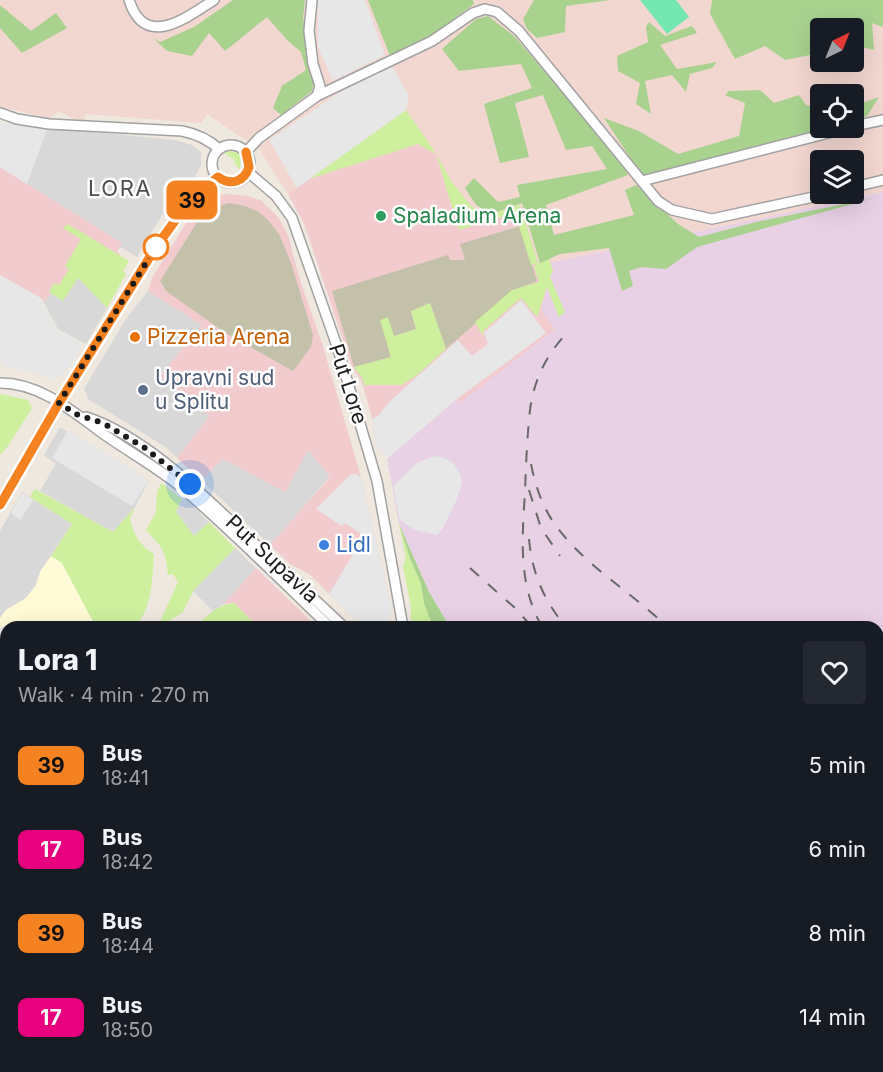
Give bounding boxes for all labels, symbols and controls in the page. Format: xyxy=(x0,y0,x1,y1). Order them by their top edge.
north arrow xyxy=(810,18,864,72)
map controls xyxy=(810,18,864,204)
button: locate xyxy=(810,84,864,138)
button: layers xyxy=(810,150,864,204)
district label: LORA xyxy=(88,175,152,201)
line badge: 39 xyxy=(165,180,219,220)
text: 39 xyxy=(178,188,206,213)
place label: Spaladium Arena xyxy=(393,203,561,228)
marker: Spaladium Arena xyxy=(374,209,388,223)
unlabelled marker xyxy=(143,234,169,260)
place label: Pizzeria Arena xyxy=(147,324,290,349)
marker: Pizzeria Arena xyxy=(128,330,142,344)
street label: Put Lore xyxy=(324,341,373,427)
place label: Upravni sud u Splitu xyxy=(155,365,274,414)
marker: Upravni sud u Splitu xyxy=(136,383,150,397)
your location xyxy=(175,469,205,499)
street label: Put Supavla xyxy=(221,509,324,608)
place label: Lidl xyxy=(336,532,371,557)
marker: Lidl xyxy=(317,538,331,552)
button: heart xyxy=(803,641,866,704)
text: Lora 1 xyxy=(18,643,97,677)
text: Walk · 4 min · 270 m xyxy=(18,683,209,707)
text: Bus xyxy=(102,740,143,766)
text: 5 min xyxy=(809,752,866,778)
text: 39 xyxy=(37,753,65,778)
text: 18:41 xyxy=(102,766,149,790)
text: Bus xyxy=(102,824,143,850)
text: 6 min xyxy=(809,836,866,862)
text: 17 xyxy=(40,837,62,862)
text: 18:42 xyxy=(102,850,153,874)
text: Bus xyxy=(102,908,143,934)
text: 8 min xyxy=(809,920,866,946)
text: 39 xyxy=(37,921,65,946)
text: 18:44 xyxy=(102,934,154,958)
text: Bus xyxy=(102,992,143,1018)
text: 14 min xyxy=(799,1004,866,1030)
text: 17 xyxy=(40,1005,62,1030)
text: 18:50 xyxy=(102,1018,153,1042)

